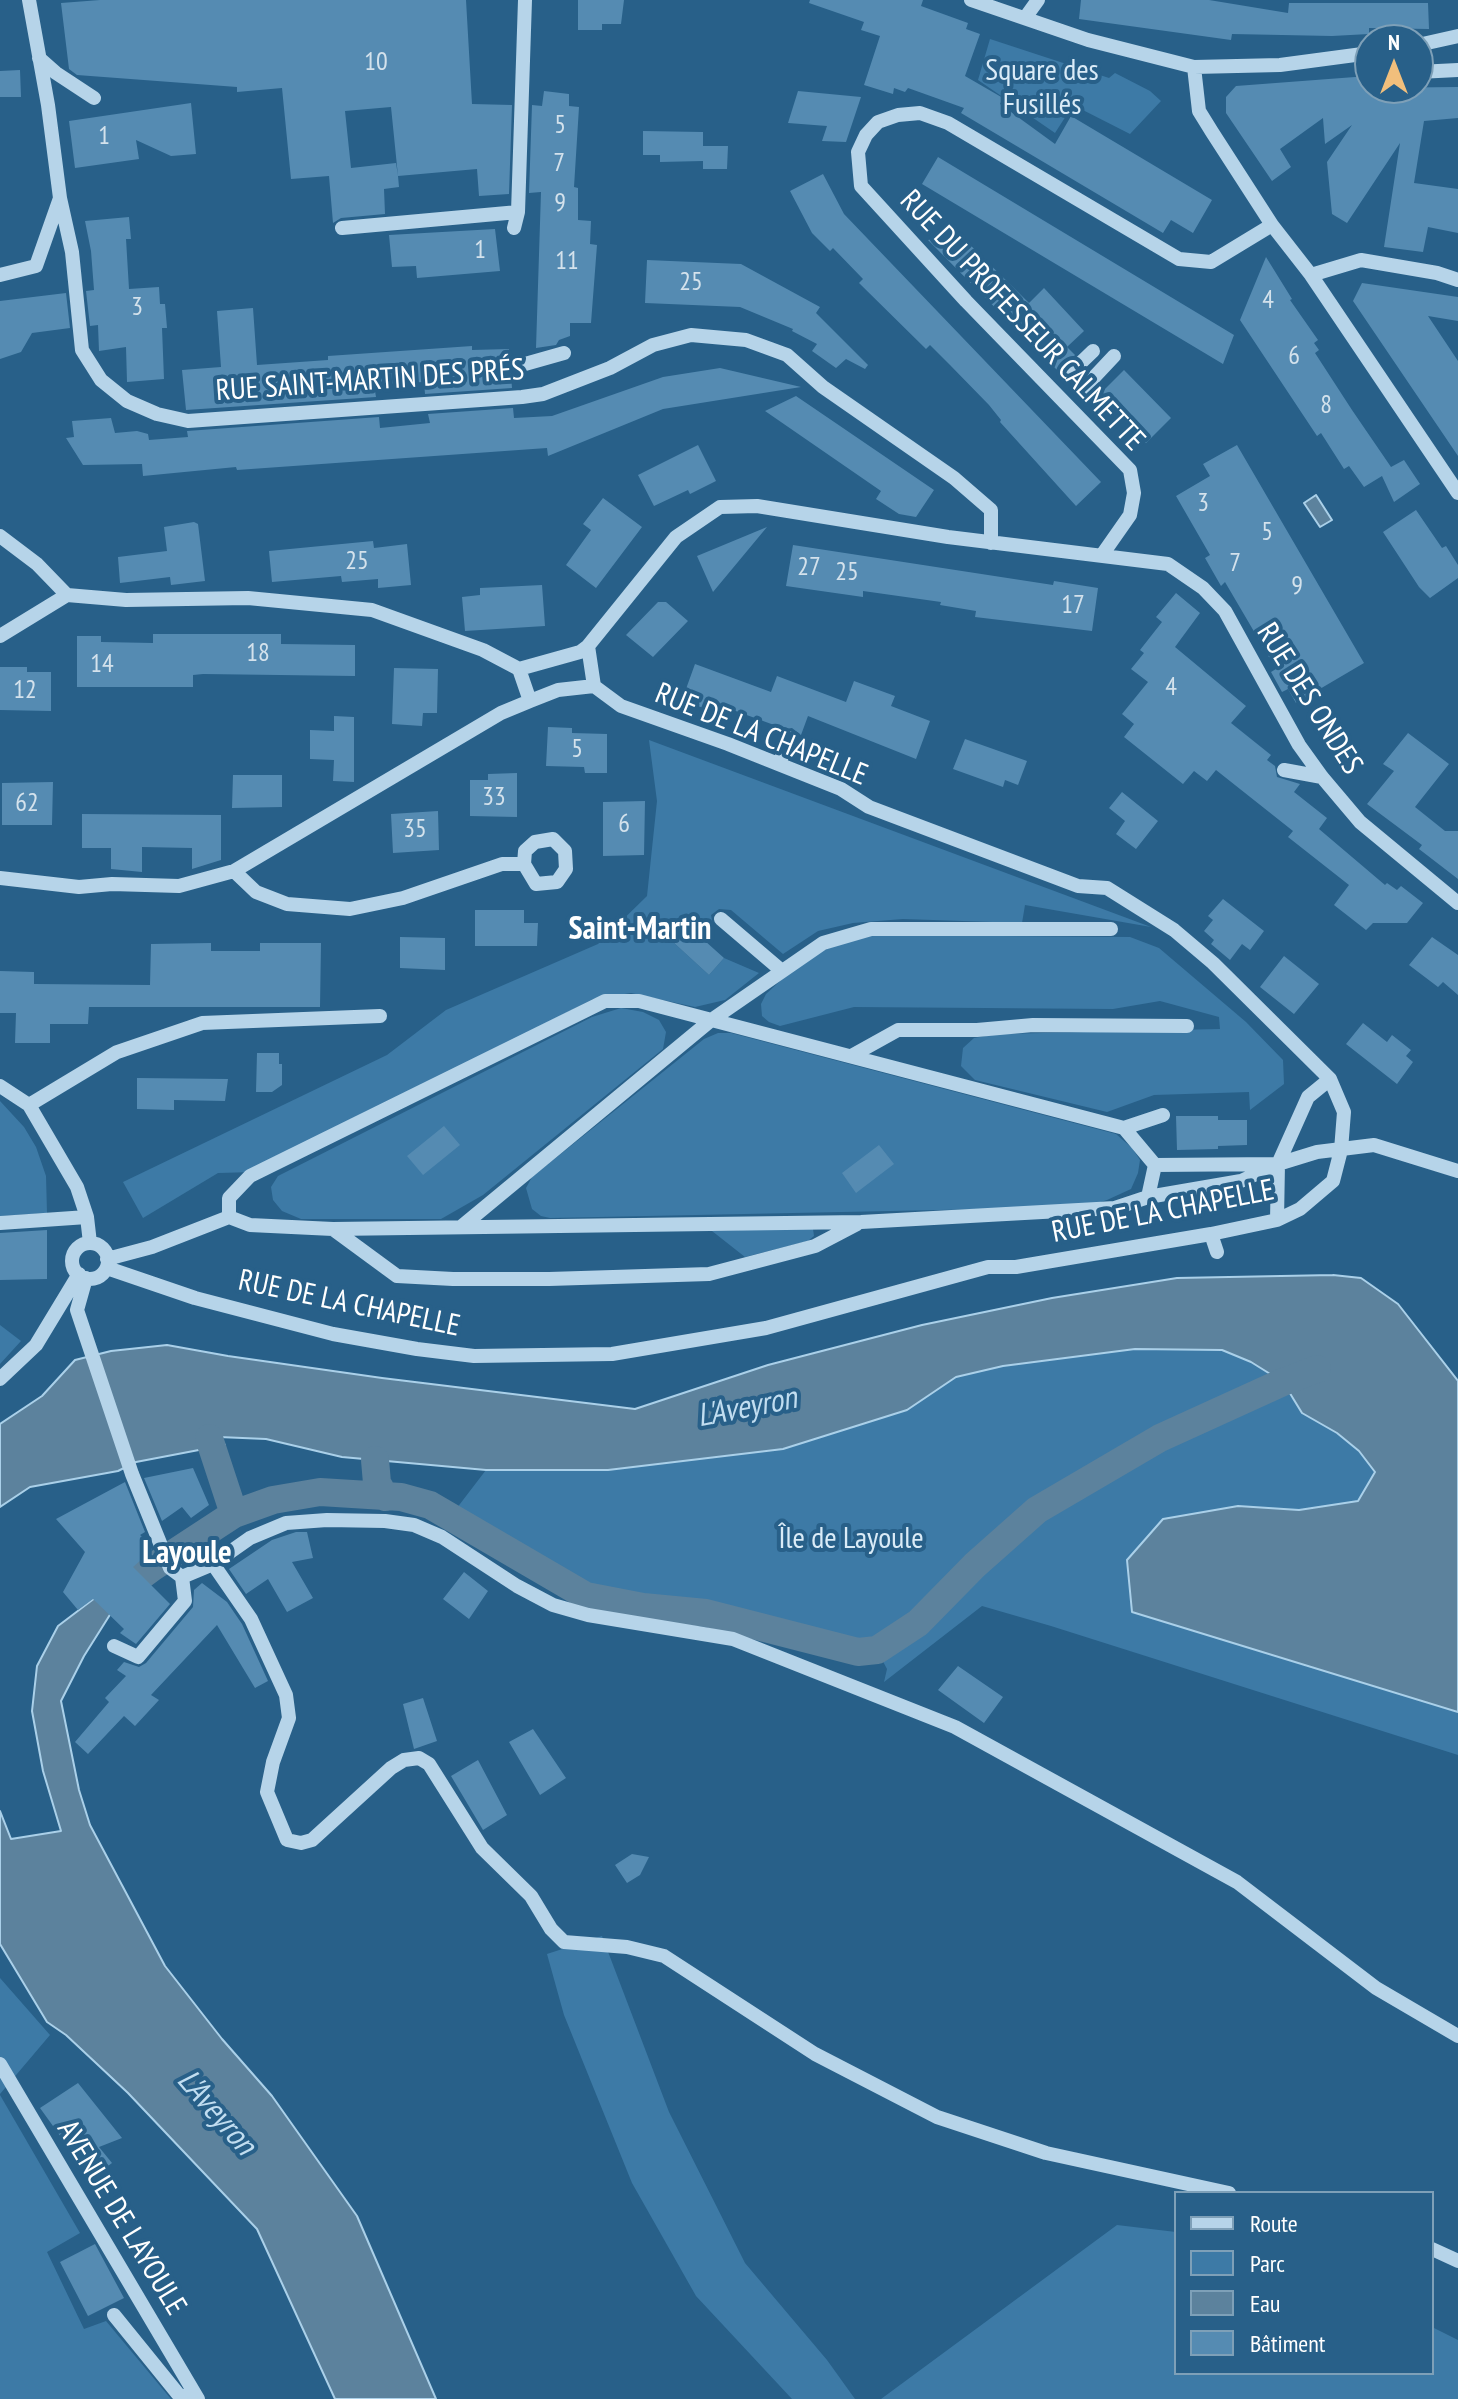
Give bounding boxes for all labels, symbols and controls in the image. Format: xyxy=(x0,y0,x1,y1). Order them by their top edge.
north arrow xyxy=(1354,24,1434,104)
text: N xyxy=(1388,28,1400,56)
house number: 10 xyxy=(364,47,388,79)
park label: Square des Fusillés xyxy=(985,53,1099,124)
house number: 5 xyxy=(554,110,566,142)
house number: 1 xyxy=(98,121,110,153)
house number: 7 xyxy=(553,148,565,180)
street label: RUE DU PROFESSEUR CALMETTE xyxy=(892,183,1152,459)
house number: 9 xyxy=(554,188,566,220)
house number: 1 xyxy=(474,235,486,267)
house number: 11 xyxy=(555,246,579,278)
house number: 25 xyxy=(679,267,703,299)
house number: 4 xyxy=(1262,285,1274,317)
house number: 3 xyxy=(131,292,143,324)
house number: 6 xyxy=(1288,341,1300,373)
street label: RUE SAINT-MARTIN DES PRÉS xyxy=(215,352,525,410)
house number: 8 xyxy=(1320,390,1332,422)
house number: 3 xyxy=(1197,488,1209,520)
house number: 5 xyxy=(1261,517,1273,549)
house number: 25 xyxy=(345,546,369,578)
house number: 7 xyxy=(1229,548,1241,580)
house number: 27 xyxy=(797,552,821,584)
house number: 25 xyxy=(835,557,859,589)
house number: 9 xyxy=(1291,571,1303,603)
house number: 17 xyxy=(1061,590,1085,622)
street label: RUE DES ONDES xyxy=(1248,617,1370,781)
house number: 18 xyxy=(246,638,270,670)
house number: 14 xyxy=(90,649,114,681)
house number: 4 xyxy=(1165,672,1177,704)
house number: 12 xyxy=(13,675,37,707)
street label: RUE DE LA CHAPELLE xyxy=(650,676,872,794)
house number: 5 xyxy=(571,734,583,766)
house number: 33 xyxy=(482,782,506,814)
house number: 62 xyxy=(15,788,39,820)
house number: 6 xyxy=(618,809,630,841)
house number: 35 xyxy=(403,814,427,846)
district label: Saint-Martin xyxy=(569,911,711,949)
street label: RUE DE LA CHAPELLE xyxy=(1049,1173,1277,1251)
street label: RUE DE LA CHAPELLE xyxy=(235,1263,463,1345)
water label: L'Aveyron xyxy=(694,1380,800,1436)
park label: Île de Layoule xyxy=(778,1521,924,1557)
district label: Layoule xyxy=(142,1535,232,1573)
water label: L'Aveyron xyxy=(169,2062,263,2164)
street label: AVENUE DE LAYOULE xyxy=(49,2114,193,2322)
legend xyxy=(1174,2191,1434,2375)
text: Route xyxy=(1250,2208,1298,2239)
text: Parc xyxy=(1250,2248,1285,2279)
text: Eau xyxy=(1250,2288,1280,2319)
text: Bâtiment xyxy=(1250,2328,1325,2359)

